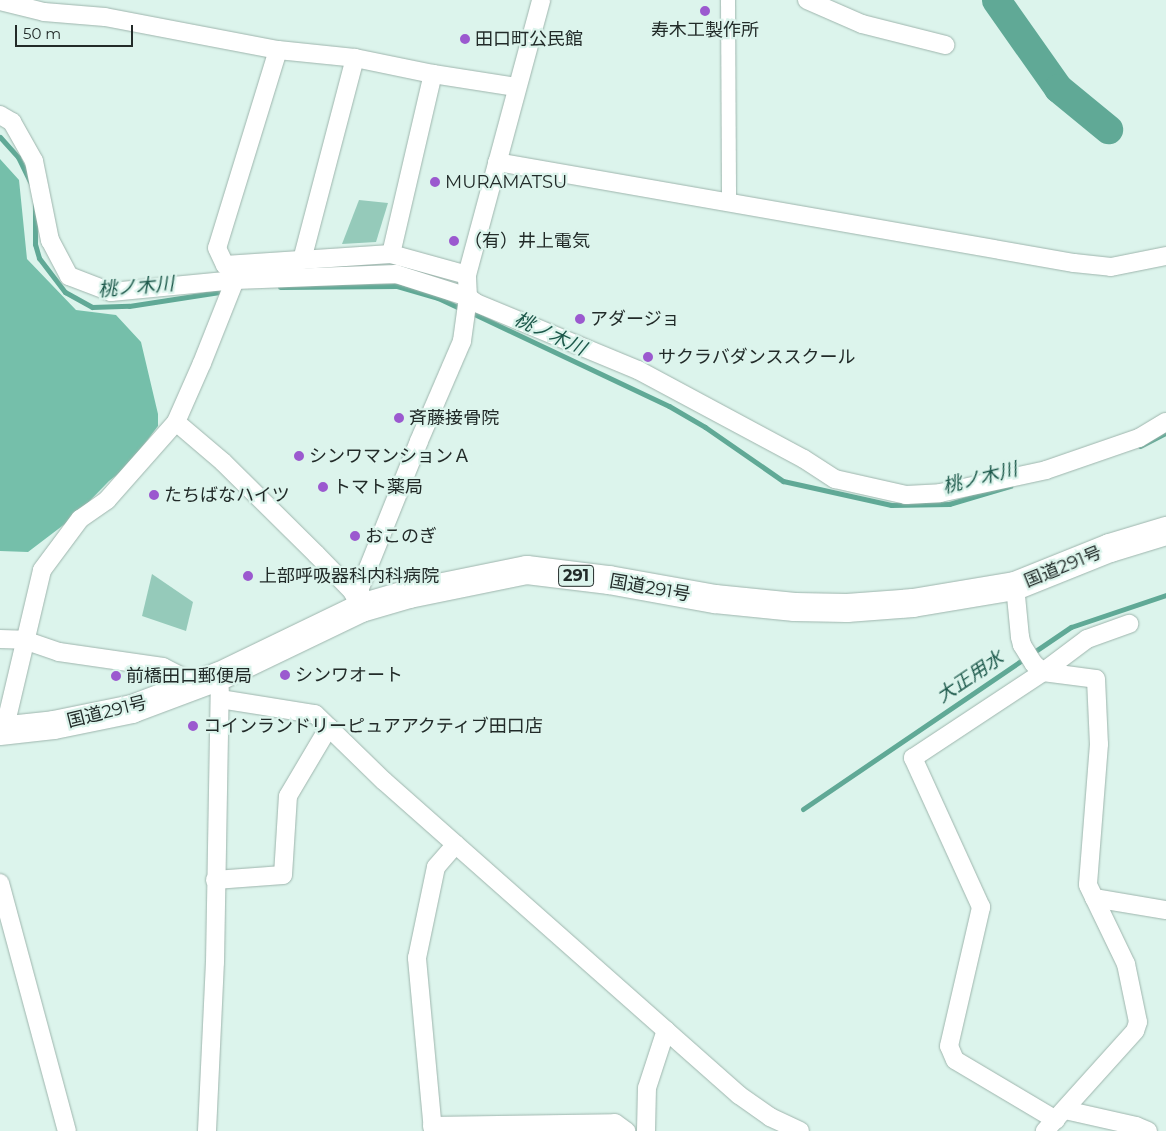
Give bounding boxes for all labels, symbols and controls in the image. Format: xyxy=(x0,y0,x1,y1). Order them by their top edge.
marker: 寿木工製作所 xyxy=(699,5,711,17)
scale bar xyxy=(18,15,135,47)
place label: 寿木工製作所 xyxy=(651,19,759,41)
text: 50 m xyxy=(23,24,61,43)
place label: 田口町公民館 xyxy=(475,28,583,50)
marker: 田口町公民館 xyxy=(459,33,471,45)
place label: MURAMATSU xyxy=(445,171,567,193)
marker: MURAMATSU xyxy=(429,176,441,188)
place label: （有）井上電気 xyxy=(464,230,590,252)
marker: （有）井上電気 xyxy=(448,235,460,247)
water label: 桃ノ木川 xyxy=(97,272,175,302)
water label: 桃ノ木川 xyxy=(511,308,589,360)
place label: アダージョ xyxy=(590,308,680,330)
marker: アダージョ xyxy=(574,313,586,325)
place label: サクラバダンススクール xyxy=(658,346,856,368)
marker: サクラバダンススクール xyxy=(642,351,654,363)
place label: 斉藤接骨院 xyxy=(409,407,499,429)
marker: 斉藤接骨院 xyxy=(393,412,405,424)
place label: シンワマンションＡ xyxy=(309,445,471,467)
marker: シンワマンションＡ xyxy=(293,450,305,462)
water label: 桃ノ木川 xyxy=(940,458,1020,498)
place label: トマト薬局 xyxy=(333,476,423,498)
marker: トマト薬局 xyxy=(317,481,329,493)
place label: たちばなハイツ xyxy=(164,484,290,506)
marker: たちばなハイツ xyxy=(148,489,160,501)
place label: おこのぎ xyxy=(365,525,437,547)
marker: おこのぎ xyxy=(349,530,361,542)
street label: 国道291号 xyxy=(1021,542,1105,592)
road number: 291 xyxy=(557,562,595,590)
place label: 上部呼吸器科内科病院 xyxy=(259,565,439,587)
marker: 上部呼吸器科内科病院 xyxy=(241,569,255,583)
street label: 国道291号 xyxy=(608,570,692,606)
water label: 大正用水 xyxy=(932,646,1008,708)
place label: シンワオート xyxy=(295,664,403,686)
place label: 前橋田口郵便局 xyxy=(126,665,252,687)
marker: シンワオート xyxy=(279,669,291,681)
marker: 前橋田口郵便局 xyxy=(110,670,122,682)
street label: 国道291号 xyxy=(65,692,149,732)
place label: コインランドリーピュアアクティブ田口店 xyxy=(203,715,545,737)
marker: コインランドリーピュアアクティブ田口店 xyxy=(187,720,199,732)

